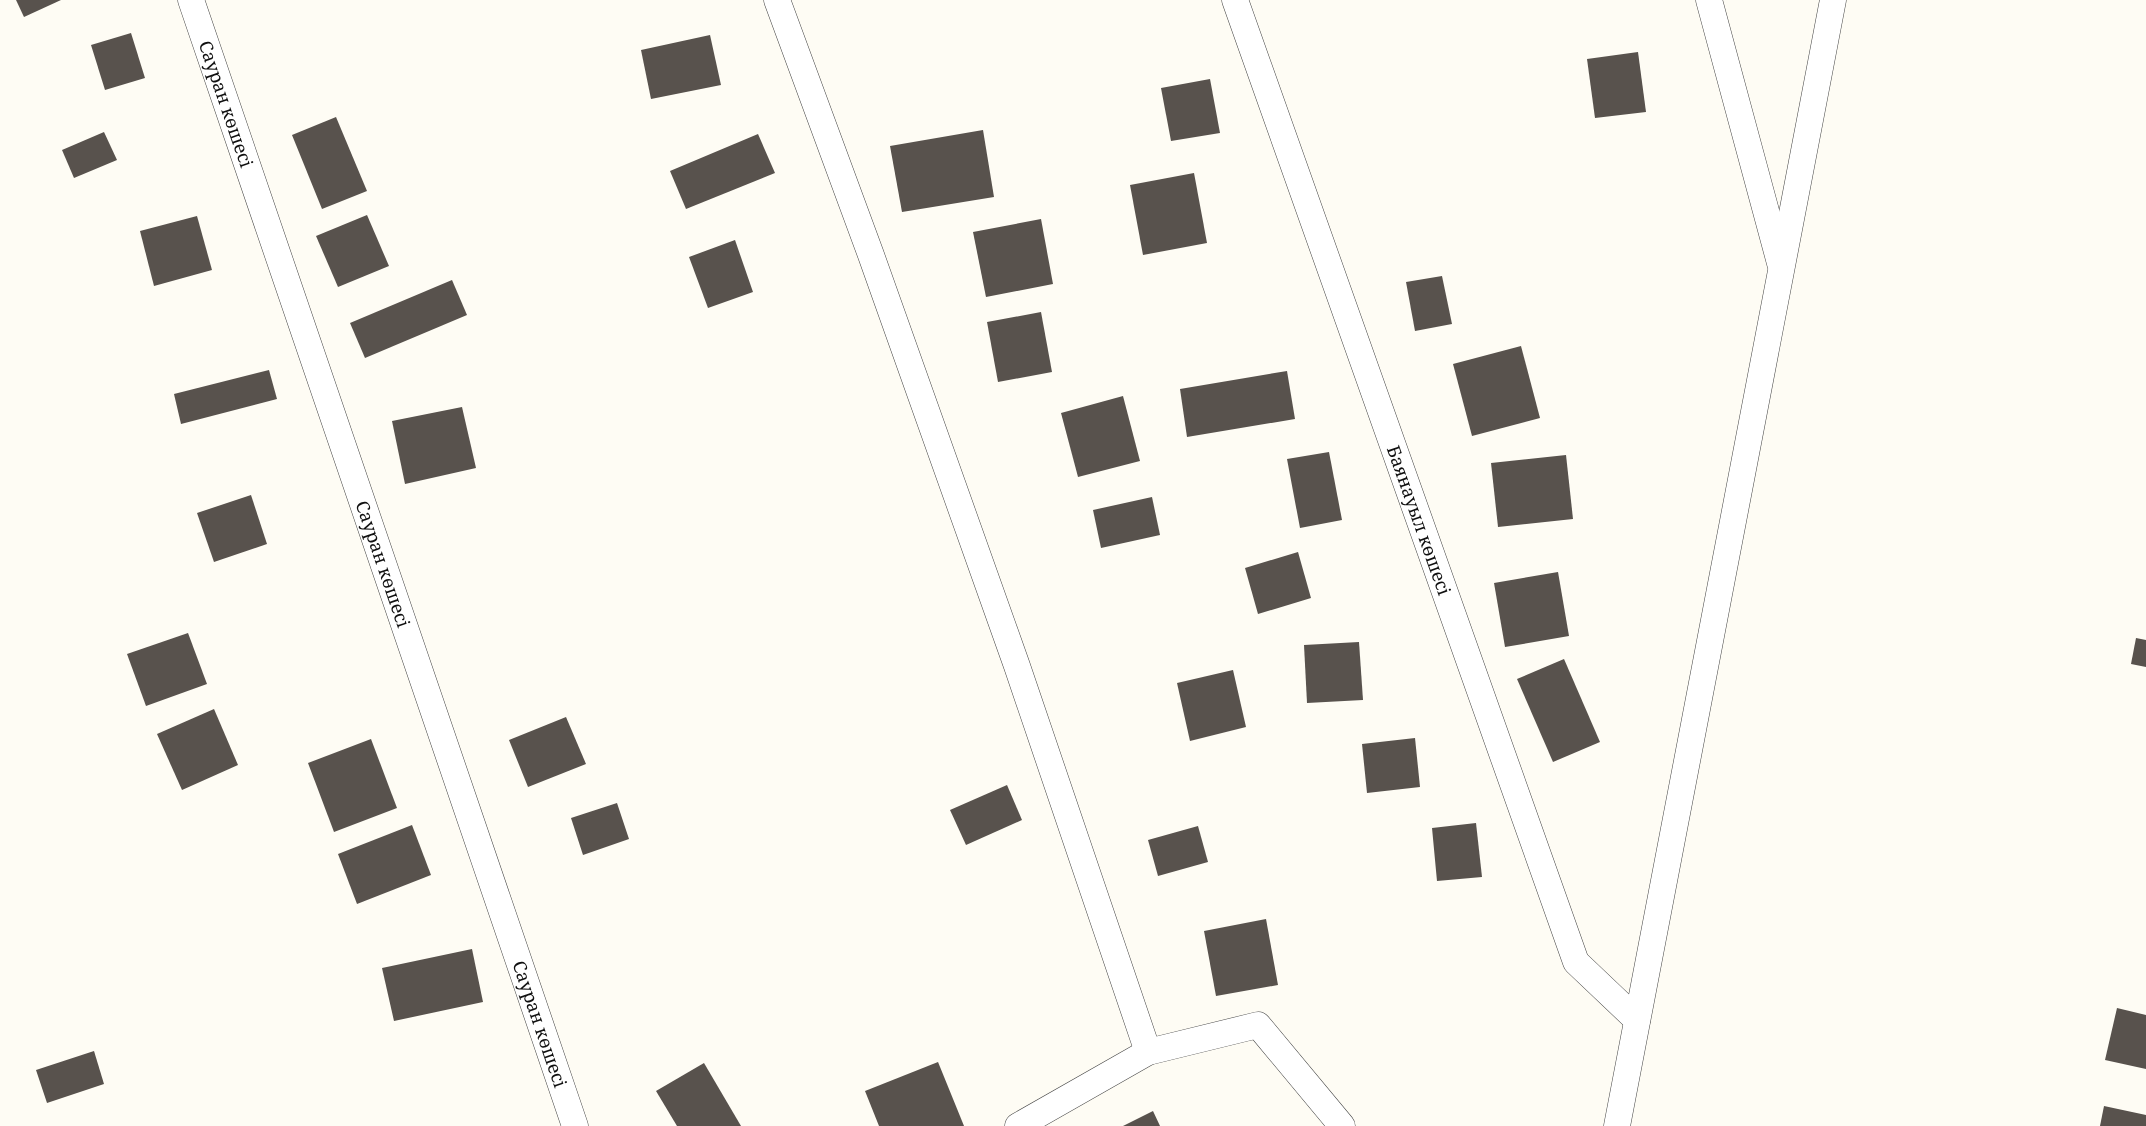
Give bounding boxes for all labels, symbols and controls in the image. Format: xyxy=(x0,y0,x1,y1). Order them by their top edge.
street label: Сауран көшесі xyxy=(194,37,259,171)
street label: Баянауыл көшесі xyxy=(1382,442,1457,599)
street label: Сауран көшесі xyxy=(351,497,416,631)
street label: Сауран көшесі xyxy=(507,957,573,1091)

